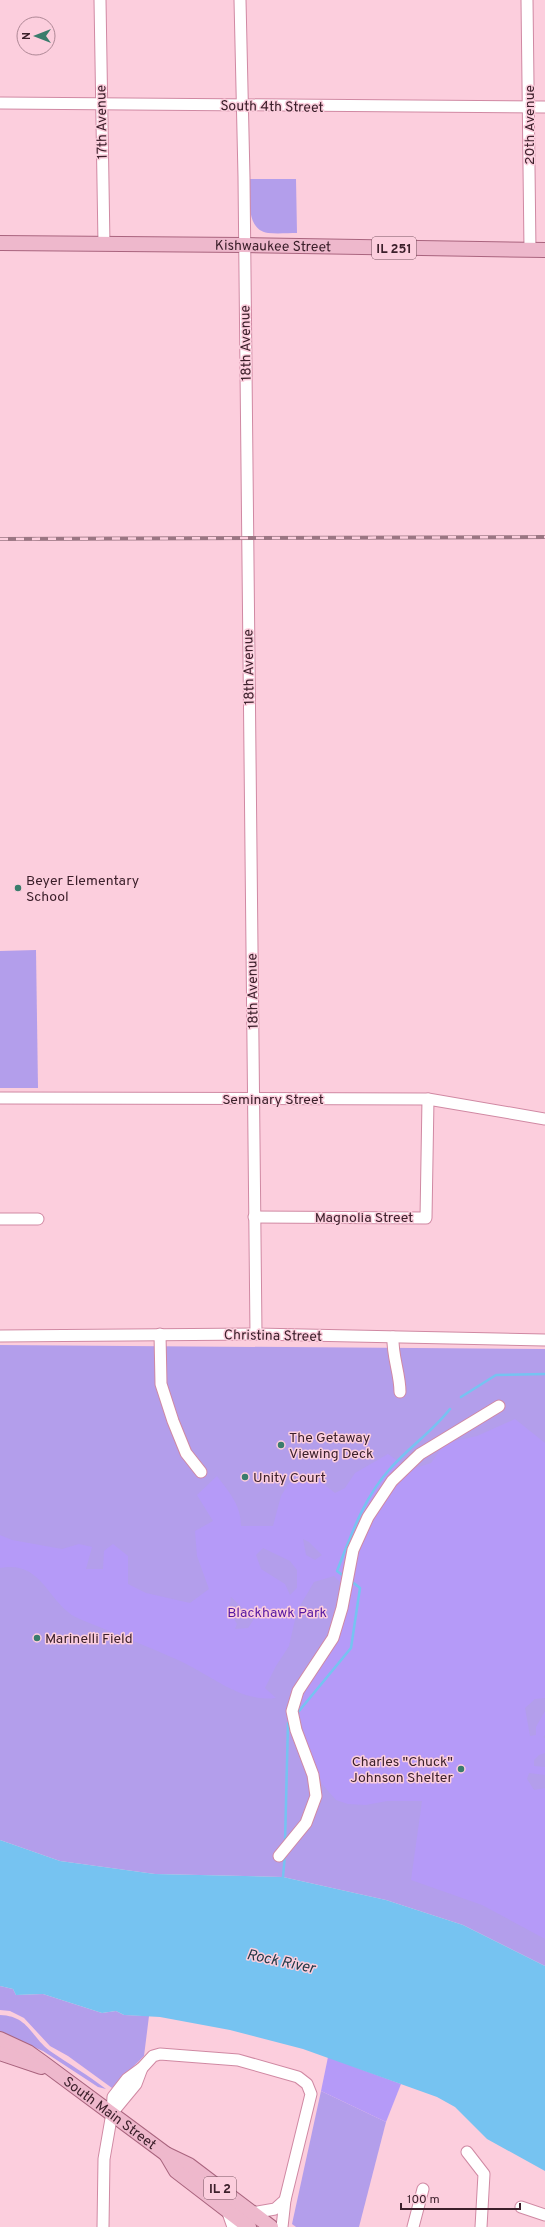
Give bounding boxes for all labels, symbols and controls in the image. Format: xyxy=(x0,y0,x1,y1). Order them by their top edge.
north arrow xyxy=(16,16,56,56)
text: N xyxy=(20,32,34,40)
street label: 17th Avenue xyxy=(93,85,112,159)
street label: 20th Avenue xyxy=(522,85,539,165)
street label: South 4th Street xyxy=(220,98,324,117)
road number: IL 251 xyxy=(372,237,416,259)
street label: Kishwaukee Street xyxy=(215,238,331,256)
street label: 18th Avenue xyxy=(237,305,256,381)
street label: 18th Avenue xyxy=(240,629,259,705)
place label: Beyer Elementary School xyxy=(26,873,139,906)
marker: Beyer Elementary School xyxy=(13,883,23,893)
street label: 18th Avenue xyxy=(244,953,263,1029)
street label: Seminary Street xyxy=(222,1092,324,1109)
street label: Magnolia Street xyxy=(315,1210,413,1227)
street label: Christina Street xyxy=(224,1327,322,1346)
place label: The Getaway Viewing Deck xyxy=(289,1430,374,1463)
marker: The Getaway Viewing Deck xyxy=(276,1440,286,1450)
place label: Unity Court xyxy=(253,1470,326,1487)
marker: Unity Court xyxy=(240,1472,250,1482)
park label: Blackhawk Park xyxy=(227,1605,327,1622)
place label: Marinelli Field xyxy=(45,1631,133,1648)
marker: Marinelli Field xyxy=(32,1633,42,1643)
place label: Charles "Chuck" Johnson Shelter xyxy=(350,1754,454,1787)
marker: Charles "Chuck" Johnson Shelter xyxy=(456,1764,466,1774)
water label: Rock River xyxy=(245,1946,318,1979)
street label: South Main Street xyxy=(59,2074,159,2154)
road number: IL 2 xyxy=(204,2177,236,2199)
scale bar xyxy=(401,2185,520,2211)
text: 100 m xyxy=(407,2192,440,2208)

